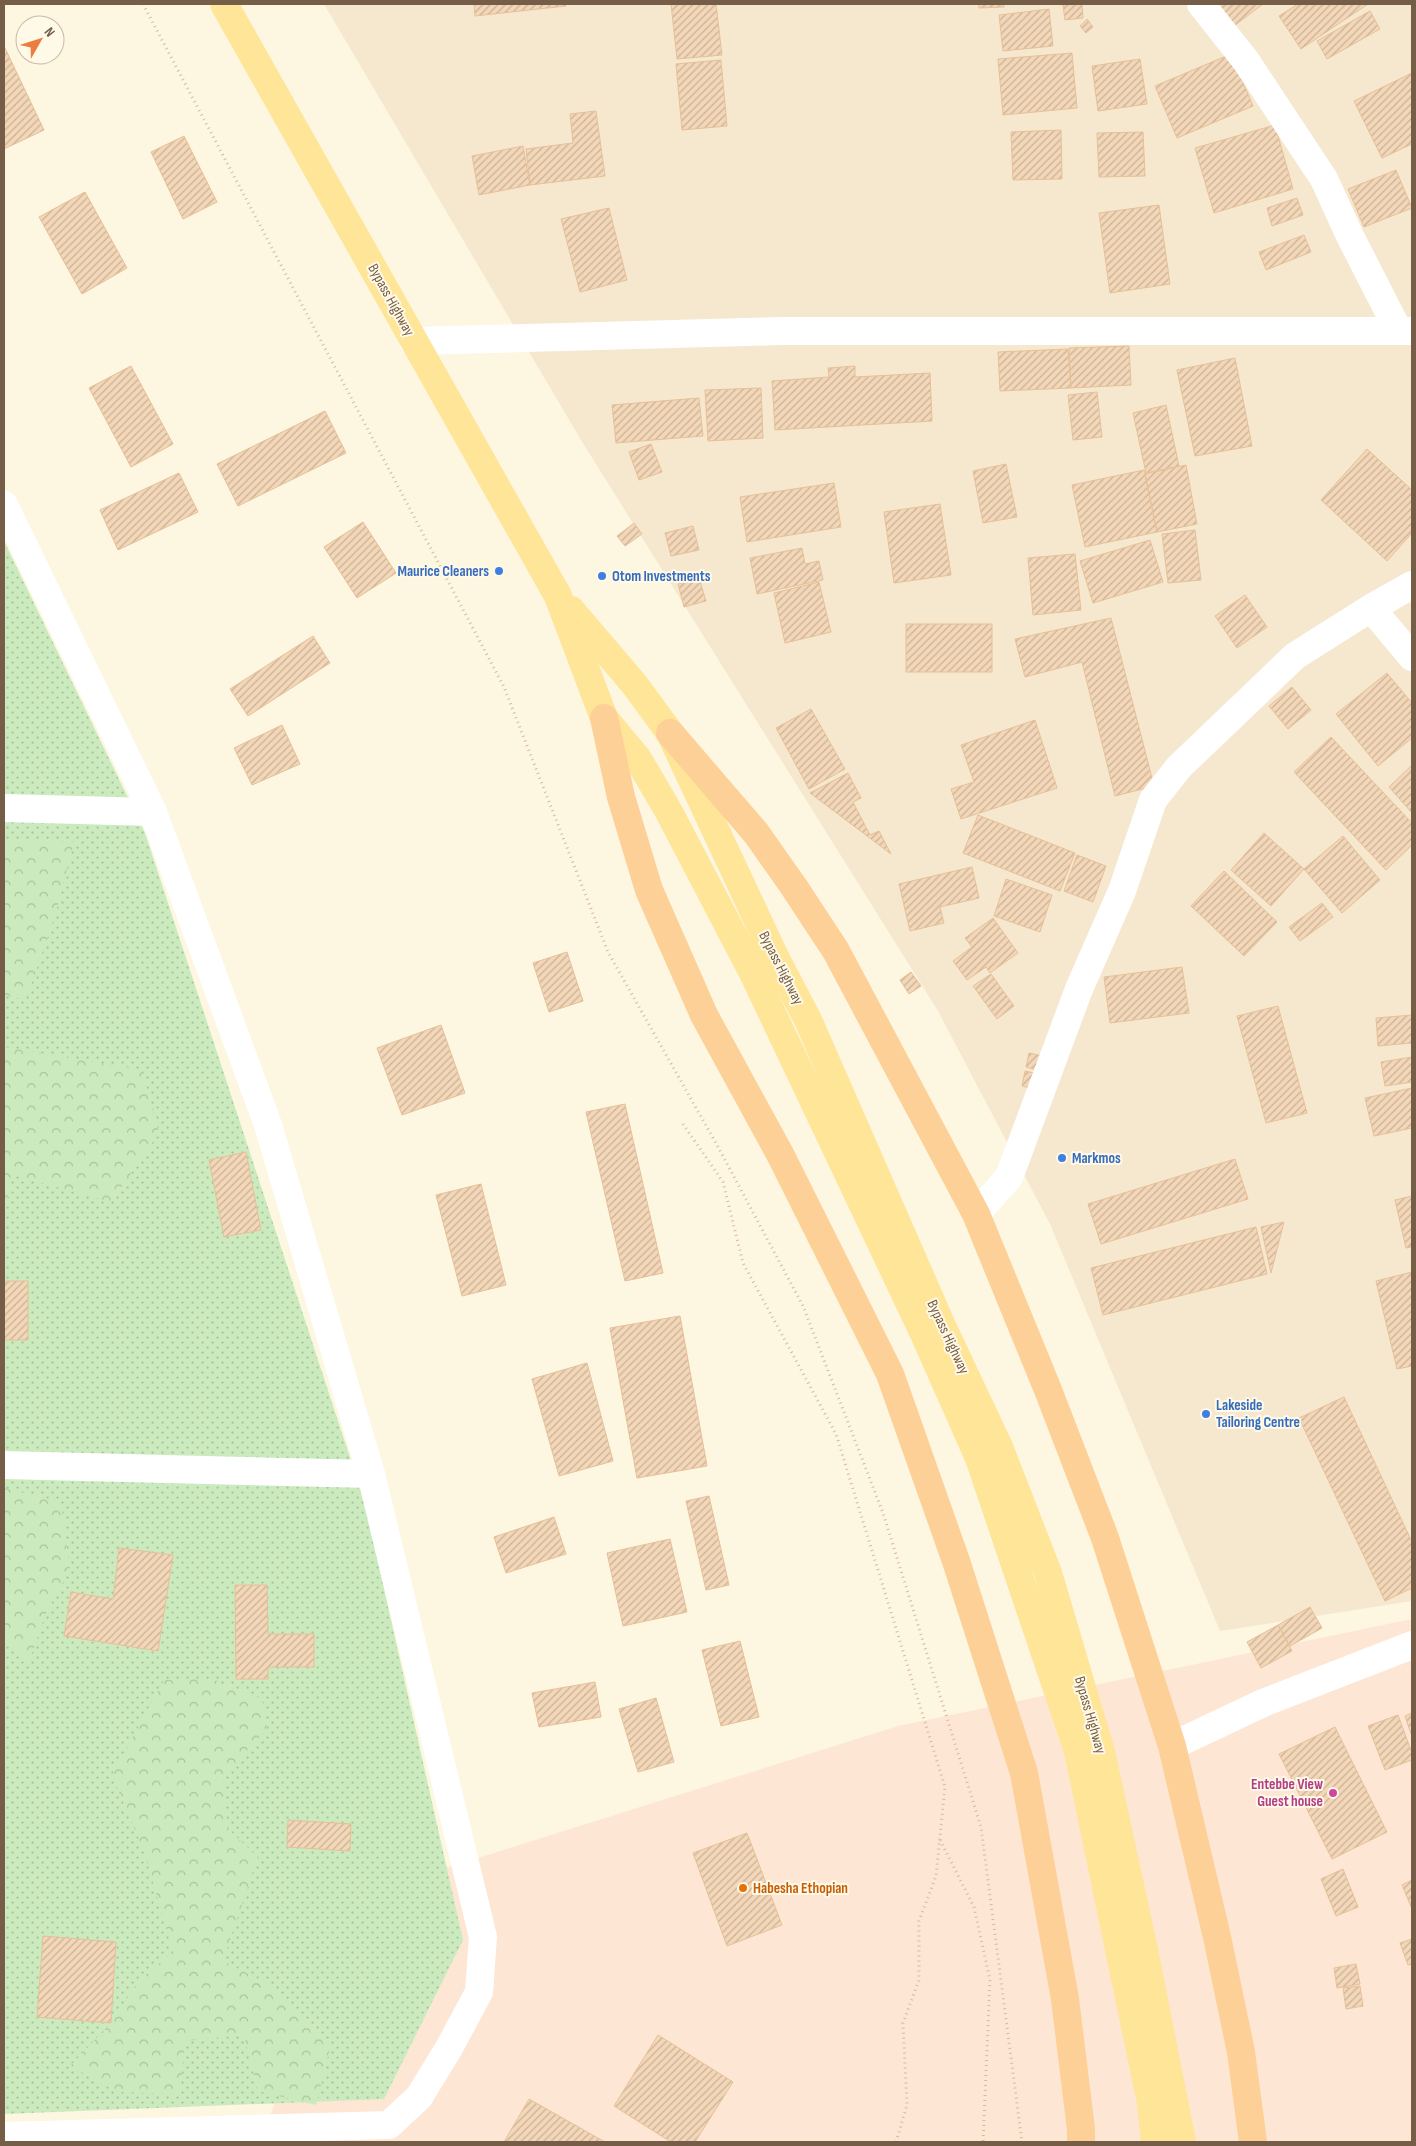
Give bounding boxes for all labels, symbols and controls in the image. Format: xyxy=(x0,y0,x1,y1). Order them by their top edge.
north arrow xyxy=(15,15,65,65)
text: N xyxy=(41,24,59,40)
street label: Bypass Highway xyxy=(363,260,419,340)
place label: Maurice Cleaners xyxy=(397,562,489,581)
marker: Maurice Cleaners xyxy=(493,565,505,577)
place label: Otom Investments xyxy=(612,567,711,586)
marker: Otom Investments xyxy=(596,570,608,582)
street label: Bypass Highway xyxy=(754,928,808,1008)
place label: Markmos xyxy=(1072,1149,1121,1168)
marker: Markmos xyxy=(1056,1152,1068,1164)
street label: Bypass Highway xyxy=(923,1297,974,1377)
place label: Lakeside Tailoring Centre xyxy=(1216,1396,1300,1432)
marker: Lakeside Tailoring Centre xyxy=(1200,1408,1212,1420)
street label: Bypass Highway xyxy=(1070,1674,1110,1756)
place label: Entebbe View Guest house xyxy=(1251,1775,1323,1811)
marker: Entebbe View Guest house xyxy=(1327,1787,1339,1799)
place label: Habesha Ethopian xyxy=(753,1879,848,1898)
marker: Habesha Ethopian xyxy=(737,1882,749,1894)

